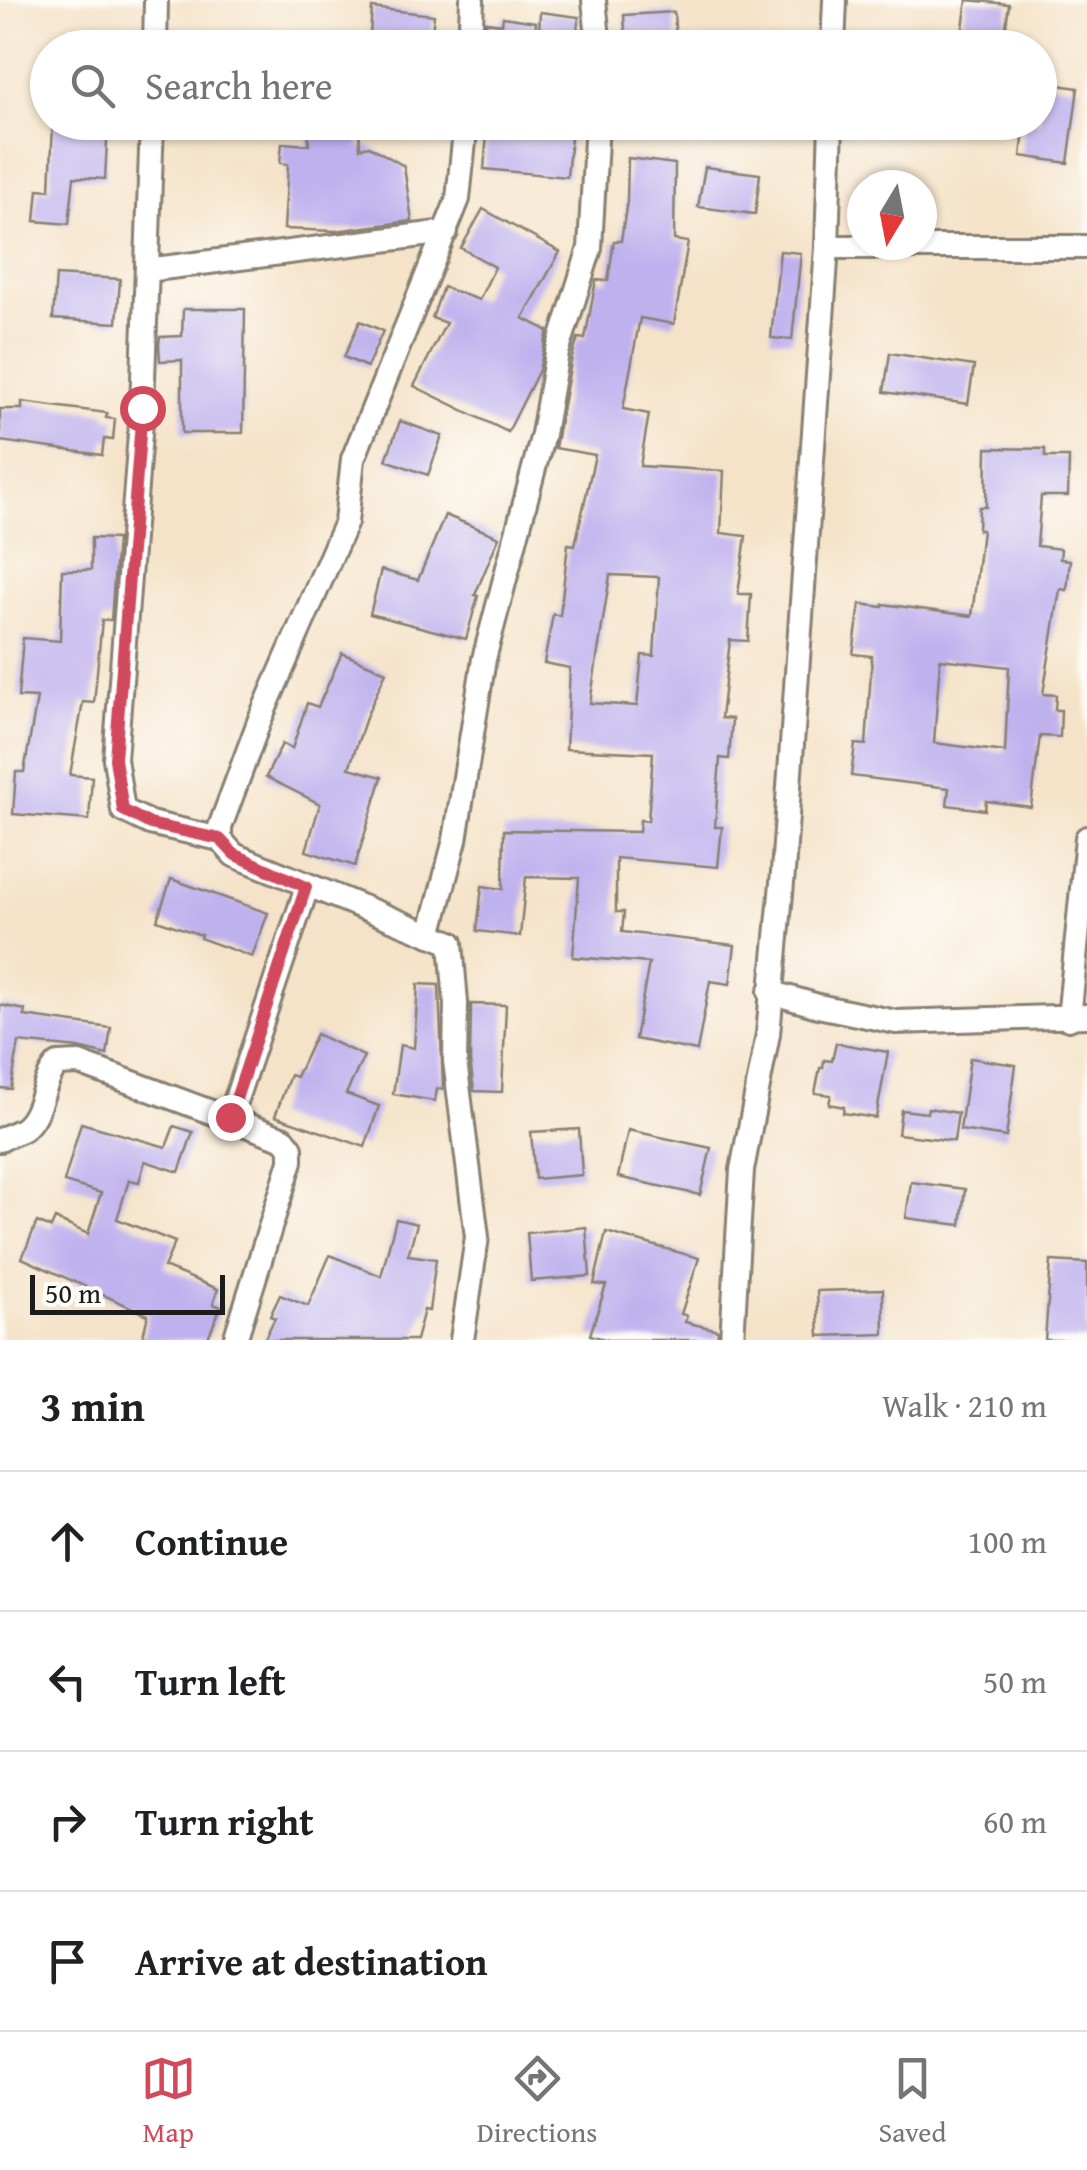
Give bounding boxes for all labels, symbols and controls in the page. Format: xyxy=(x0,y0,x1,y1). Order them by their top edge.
search box xyxy=(30,30,1057,140)
text: Search here xyxy=(145,57,333,113)
icon: search xyxy=(65,58,120,113)
north arrow xyxy=(847,170,937,260)
route start xyxy=(120,386,166,432)
route end xyxy=(208,1095,254,1141)
scale bar xyxy=(30,1270,225,1314)
text: 50 m xyxy=(45,1272,101,1313)
text: 3 min xyxy=(40,1375,145,1436)
text: Walk · 210 m xyxy=(882,1382,1047,1429)
text: Continue xyxy=(135,1513,288,1569)
icon: ahead xyxy=(40,1514,95,1569)
text: 100 m xyxy=(968,1518,1047,1565)
text: Turn left xyxy=(135,1653,286,1709)
icon: left xyxy=(40,1654,95,1709)
text: 50 m xyxy=(983,1658,1047,1705)
text: Turn right xyxy=(135,1793,314,1849)
icon: right xyxy=(40,1794,95,1849)
text: 60 m xyxy=(983,1798,1047,1845)
text: Arrive at destination xyxy=(135,1933,488,1989)
icon: arrive xyxy=(40,1934,95,1989)
tab: Map xyxy=(141,2051,196,2152)
tab: Directions xyxy=(477,2051,597,2152)
tab: Saved xyxy=(879,2051,946,2152)

